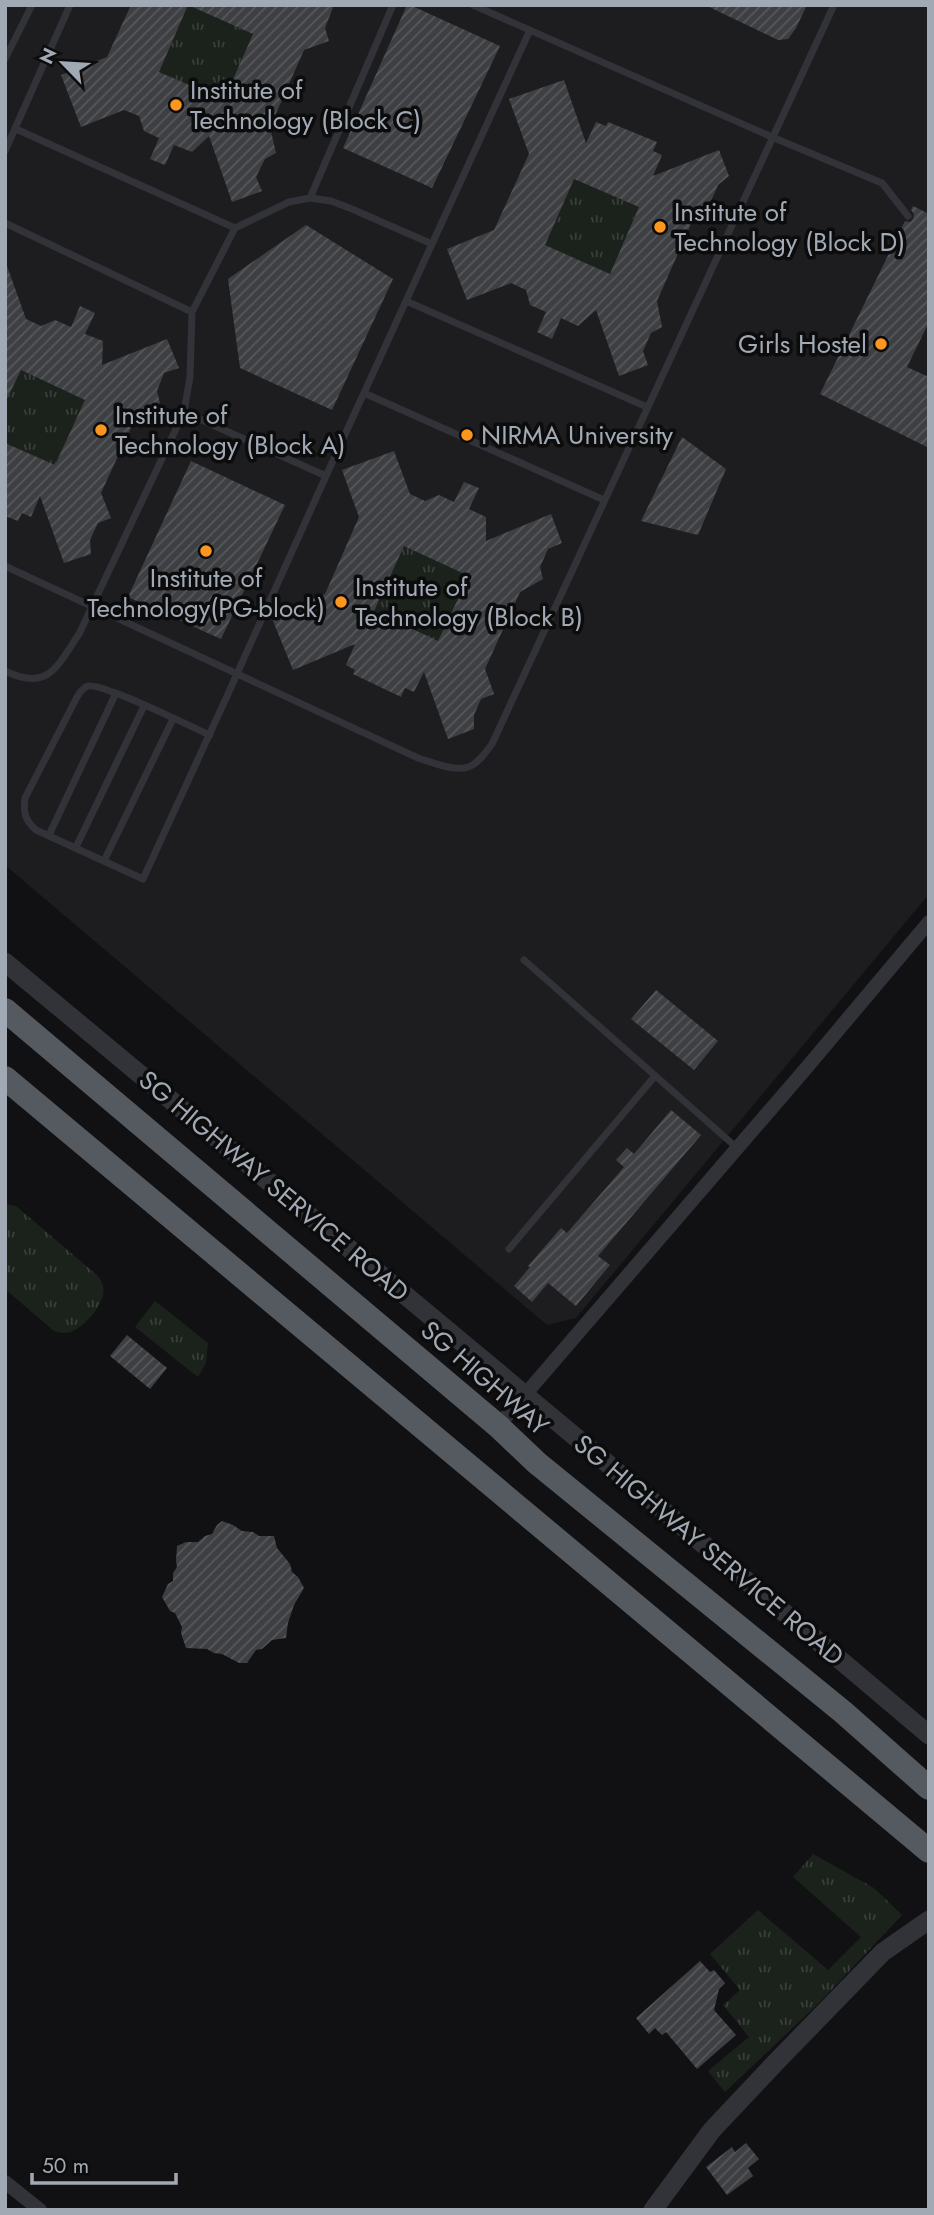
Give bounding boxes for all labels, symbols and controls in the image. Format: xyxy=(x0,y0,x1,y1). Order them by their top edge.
north arrow xyxy=(28,28,98,98)
text: N xyxy=(33,43,63,69)
place label: Institute of Technology (Block C) xyxy=(190,71,421,139)
marker: Institute of Technology (Block C) xyxy=(168,97,184,113)
place label: Institute of Technology (Block D) xyxy=(674,193,905,261)
marker: Institute of Technology (Block D) xyxy=(652,219,668,235)
place label: Girls Hostel xyxy=(738,325,867,363)
marker: Girls Hostel xyxy=(873,336,889,352)
place label: Institute of Technology (Block A) xyxy=(115,396,346,464)
place label: NIRMA University xyxy=(481,416,674,454)
marker: Institute of Technology (Block A) xyxy=(93,422,109,438)
marker: NIRMA University xyxy=(459,427,475,443)
marker: Institute of Technology(PG-block) xyxy=(198,543,214,559)
place label: Institute of Technology(PG-block) xyxy=(87,559,325,627)
place label: Institute of Technology (Block B) xyxy=(355,568,583,636)
marker: Institute of Technology (Block B) xyxy=(333,594,349,610)
street label: SG HIGHWAY SERVICE ROAD xyxy=(131,1061,417,1311)
street label: SG HIGHWAY xyxy=(413,1312,558,1445)
street label: SG HIGHWAY SERVICE ROAD xyxy=(566,1425,852,1675)
scale bar xyxy=(32,2142,175,2186)
text: 50 m xyxy=(42,2151,89,2181)

